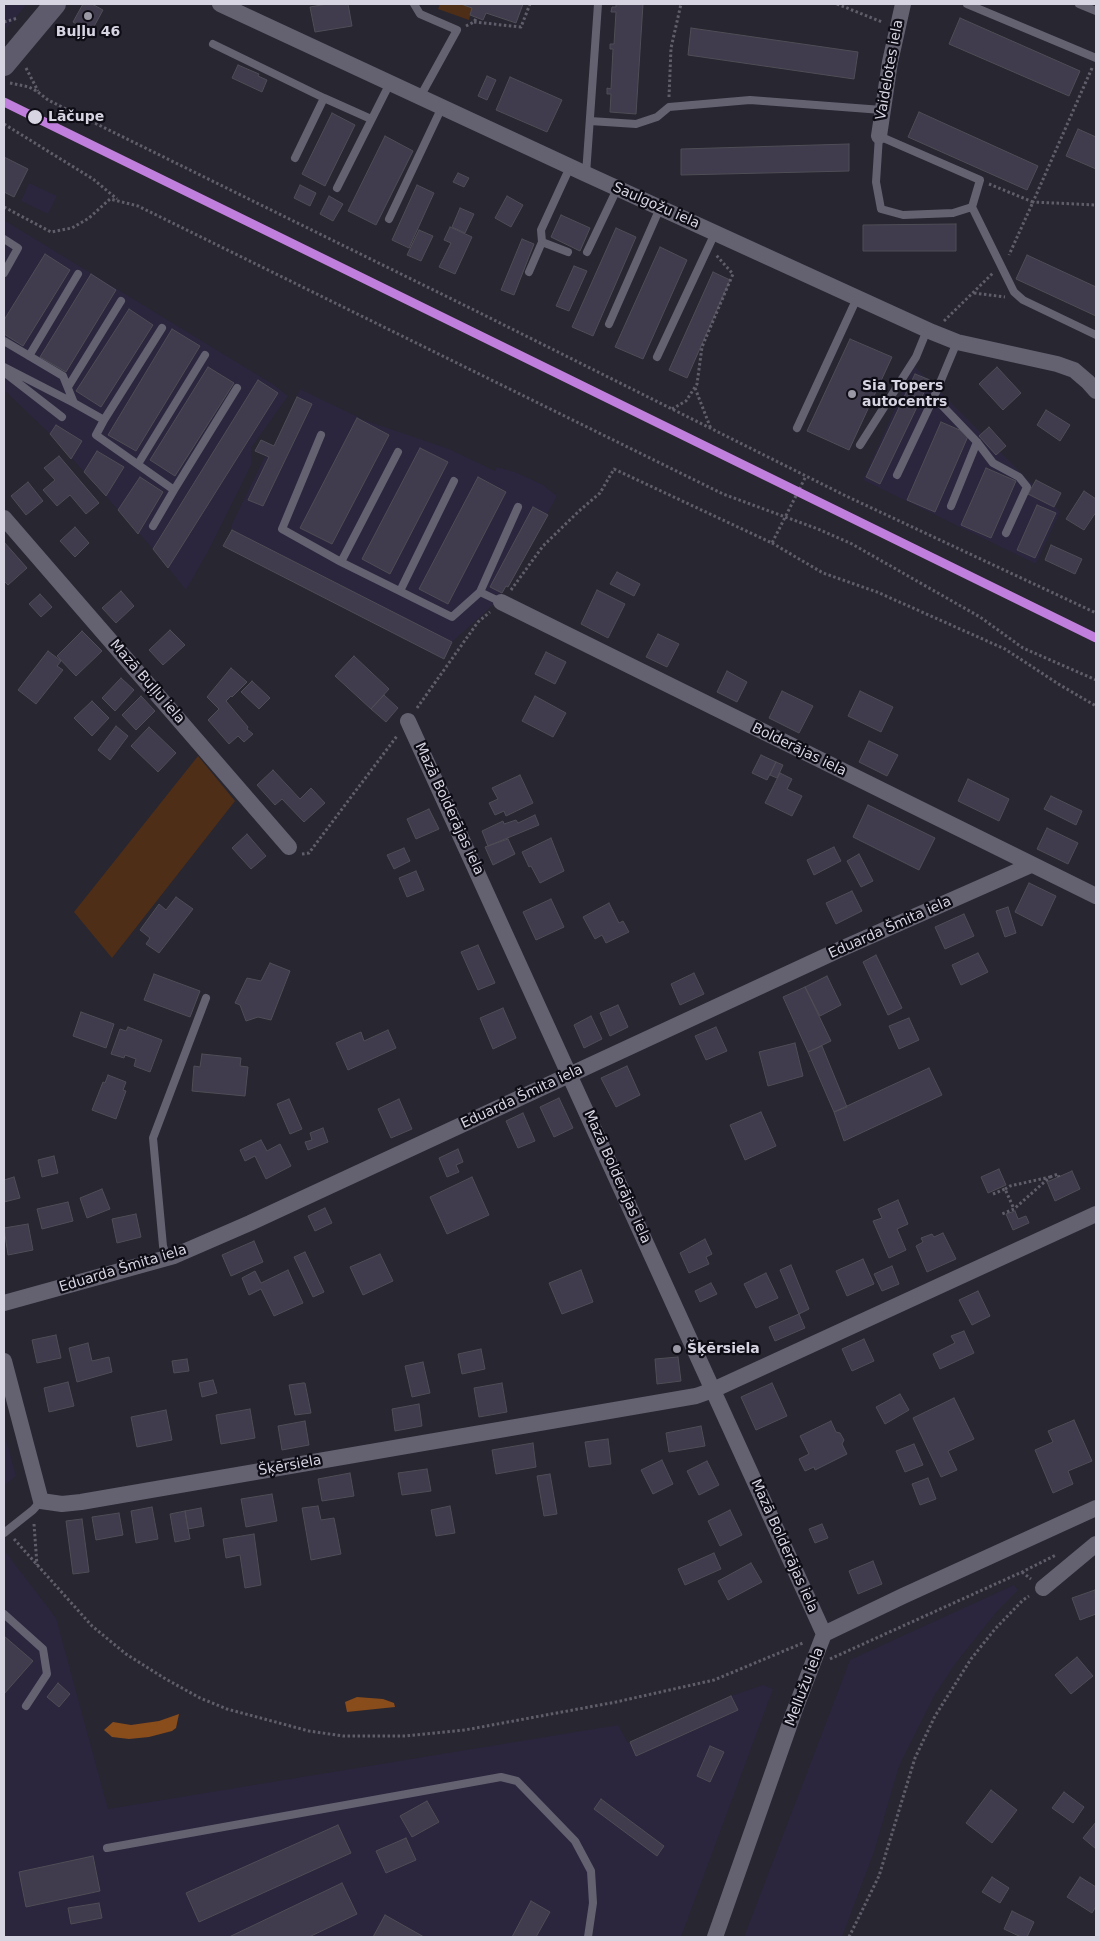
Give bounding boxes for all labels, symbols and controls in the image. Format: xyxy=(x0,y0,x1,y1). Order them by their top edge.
marker: Buļļu 46 xyxy=(82,10,94,22)
street label: Vaidelotes iela xyxy=(873,18,907,122)
place label: Buļļu 46 xyxy=(56,24,120,40)
marker: Lāčupe xyxy=(26,108,44,126)
place label: Lāčupe xyxy=(48,109,104,125)
street label: Saulgožu iela xyxy=(610,179,702,233)
place label: Sia Topers autocentrs xyxy=(862,378,947,411)
marker: Sia Topers autocentrs xyxy=(846,388,858,400)
street label: Mazā Buļļu iela xyxy=(106,637,188,727)
street label: Bolderājas iela xyxy=(749,720,849,780)
street label: Mazā Bolderājas iela xyxy=(411,740,487,878)
street label: Eduarda Šmita iela xyxy=(826,893,954,963)
street label: Eduarda Šmita iela xyxy=(458,1061,586,1133)
street label: Mazā Bolderājas iela xyxy=(580,1108,654,1246)
street label: Eduarda Šmita iela xyxy=(57,1242,189,1296)
place label: Šķērsiela xyxy=(687,1341,760,1357)
marker: Šķērsiela xyxy=(671,1343,683,1355)
street label: Šķērsiela xyxy=(257,1452,323,1480)
street label: Mazā Bolderājas iela xyxy=(747,1477,821,1615)
street label: Mellužu iela xyxy=(782,1645,828,1729)

